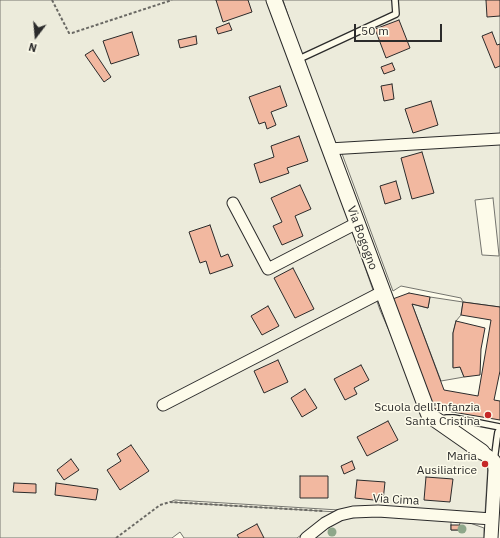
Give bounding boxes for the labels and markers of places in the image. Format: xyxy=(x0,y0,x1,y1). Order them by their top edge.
place label: Scuola dell'Infanzia Santa Cristina xyxy=(374,401,480,429)
marker: Scuola dell'Infanzia Santa Cristina xyxy=(483,410,493,420)
place label: Maria Ausiliatrice xyxy=(417,450,477,478)
marker: Maria Ausiliatrice xyxy=(480,459,490,469)

